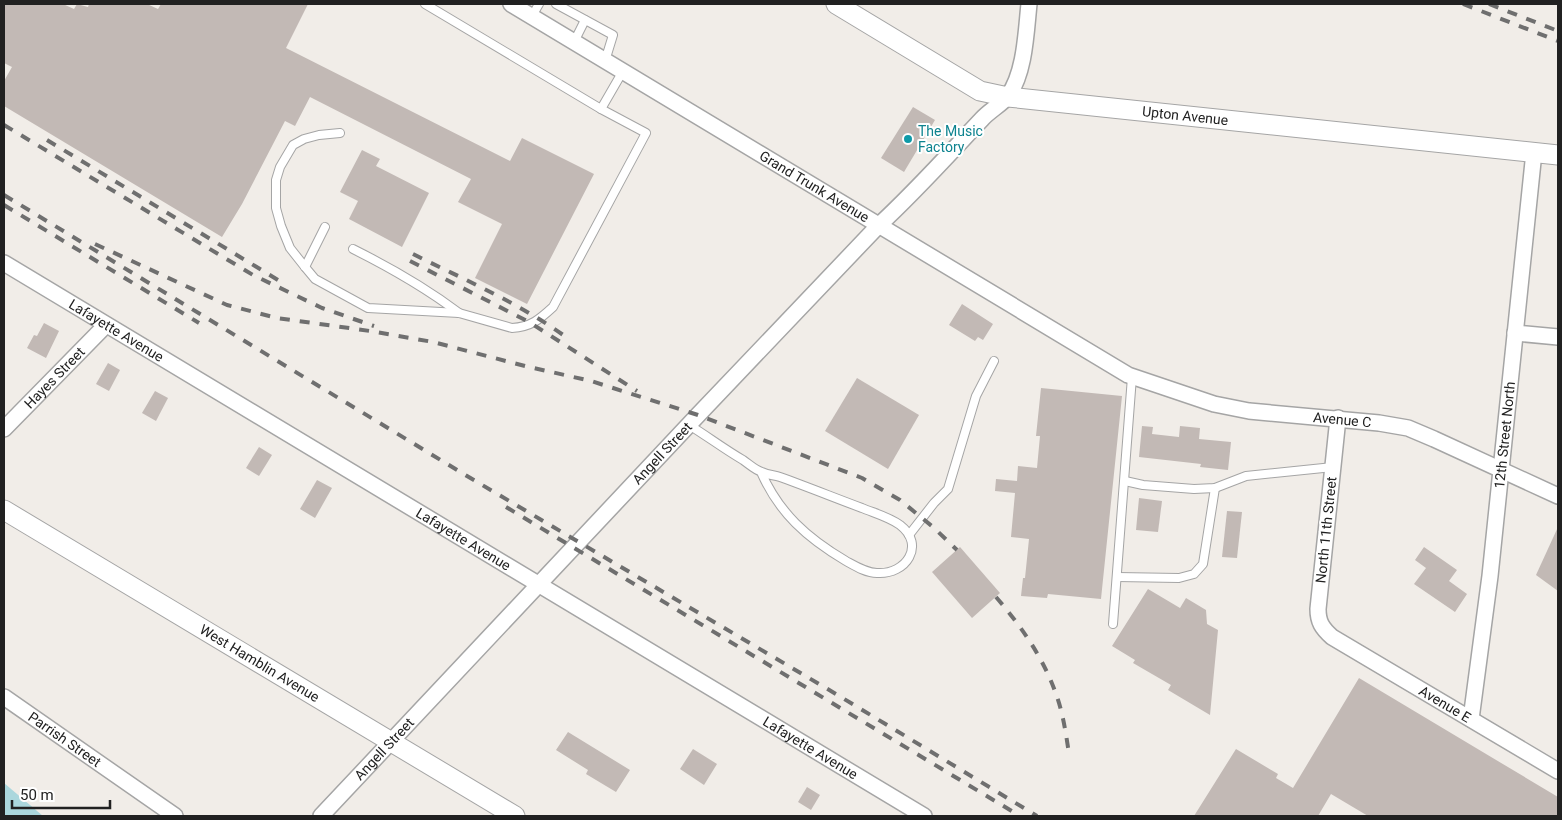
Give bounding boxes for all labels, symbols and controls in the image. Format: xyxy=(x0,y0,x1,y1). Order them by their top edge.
street label: Upton Avenue xyxy=(1141,103,1229,128)
place label: The Music Factory xyxy=(918,123,983,155)
marker: The Music Factory xyxy=(902,133,914,145)
street label: Grand Trunk Avenue xyxy=(757,147,872,225)
street label: Lafayette Avenue xyxy=(66,296,166,365)
street label: Hayes Street xyxy=(21,343,88,411)
street label: 12th Street North xyxy=(1491,381,1518,489)
street label: Avenue C xyxy=(1312,409,1372,430)
street label: Angell Street xyxy=(629,418,695,488)
street label: North 11th Street xyxy=(1312,475,1340,584)
street label: Lafayette Avenue xyxy=(413,505,514,574)
street label: West Hamblin Avenue xyxy=(197,621,322,705)
street label: Avenue E xyxy=(1416,683,1474,726)
street label: Parrish Street xyxy=(25,709,104,770)
street label: Lafayette Avenue xyxy=(760,713,861,782)
street label: Angell Street xyxy=(351,714,417,783)
scale bar xyxy=(12,778,110,810)
text: 50 m xyxy=(20,786,54,804)

